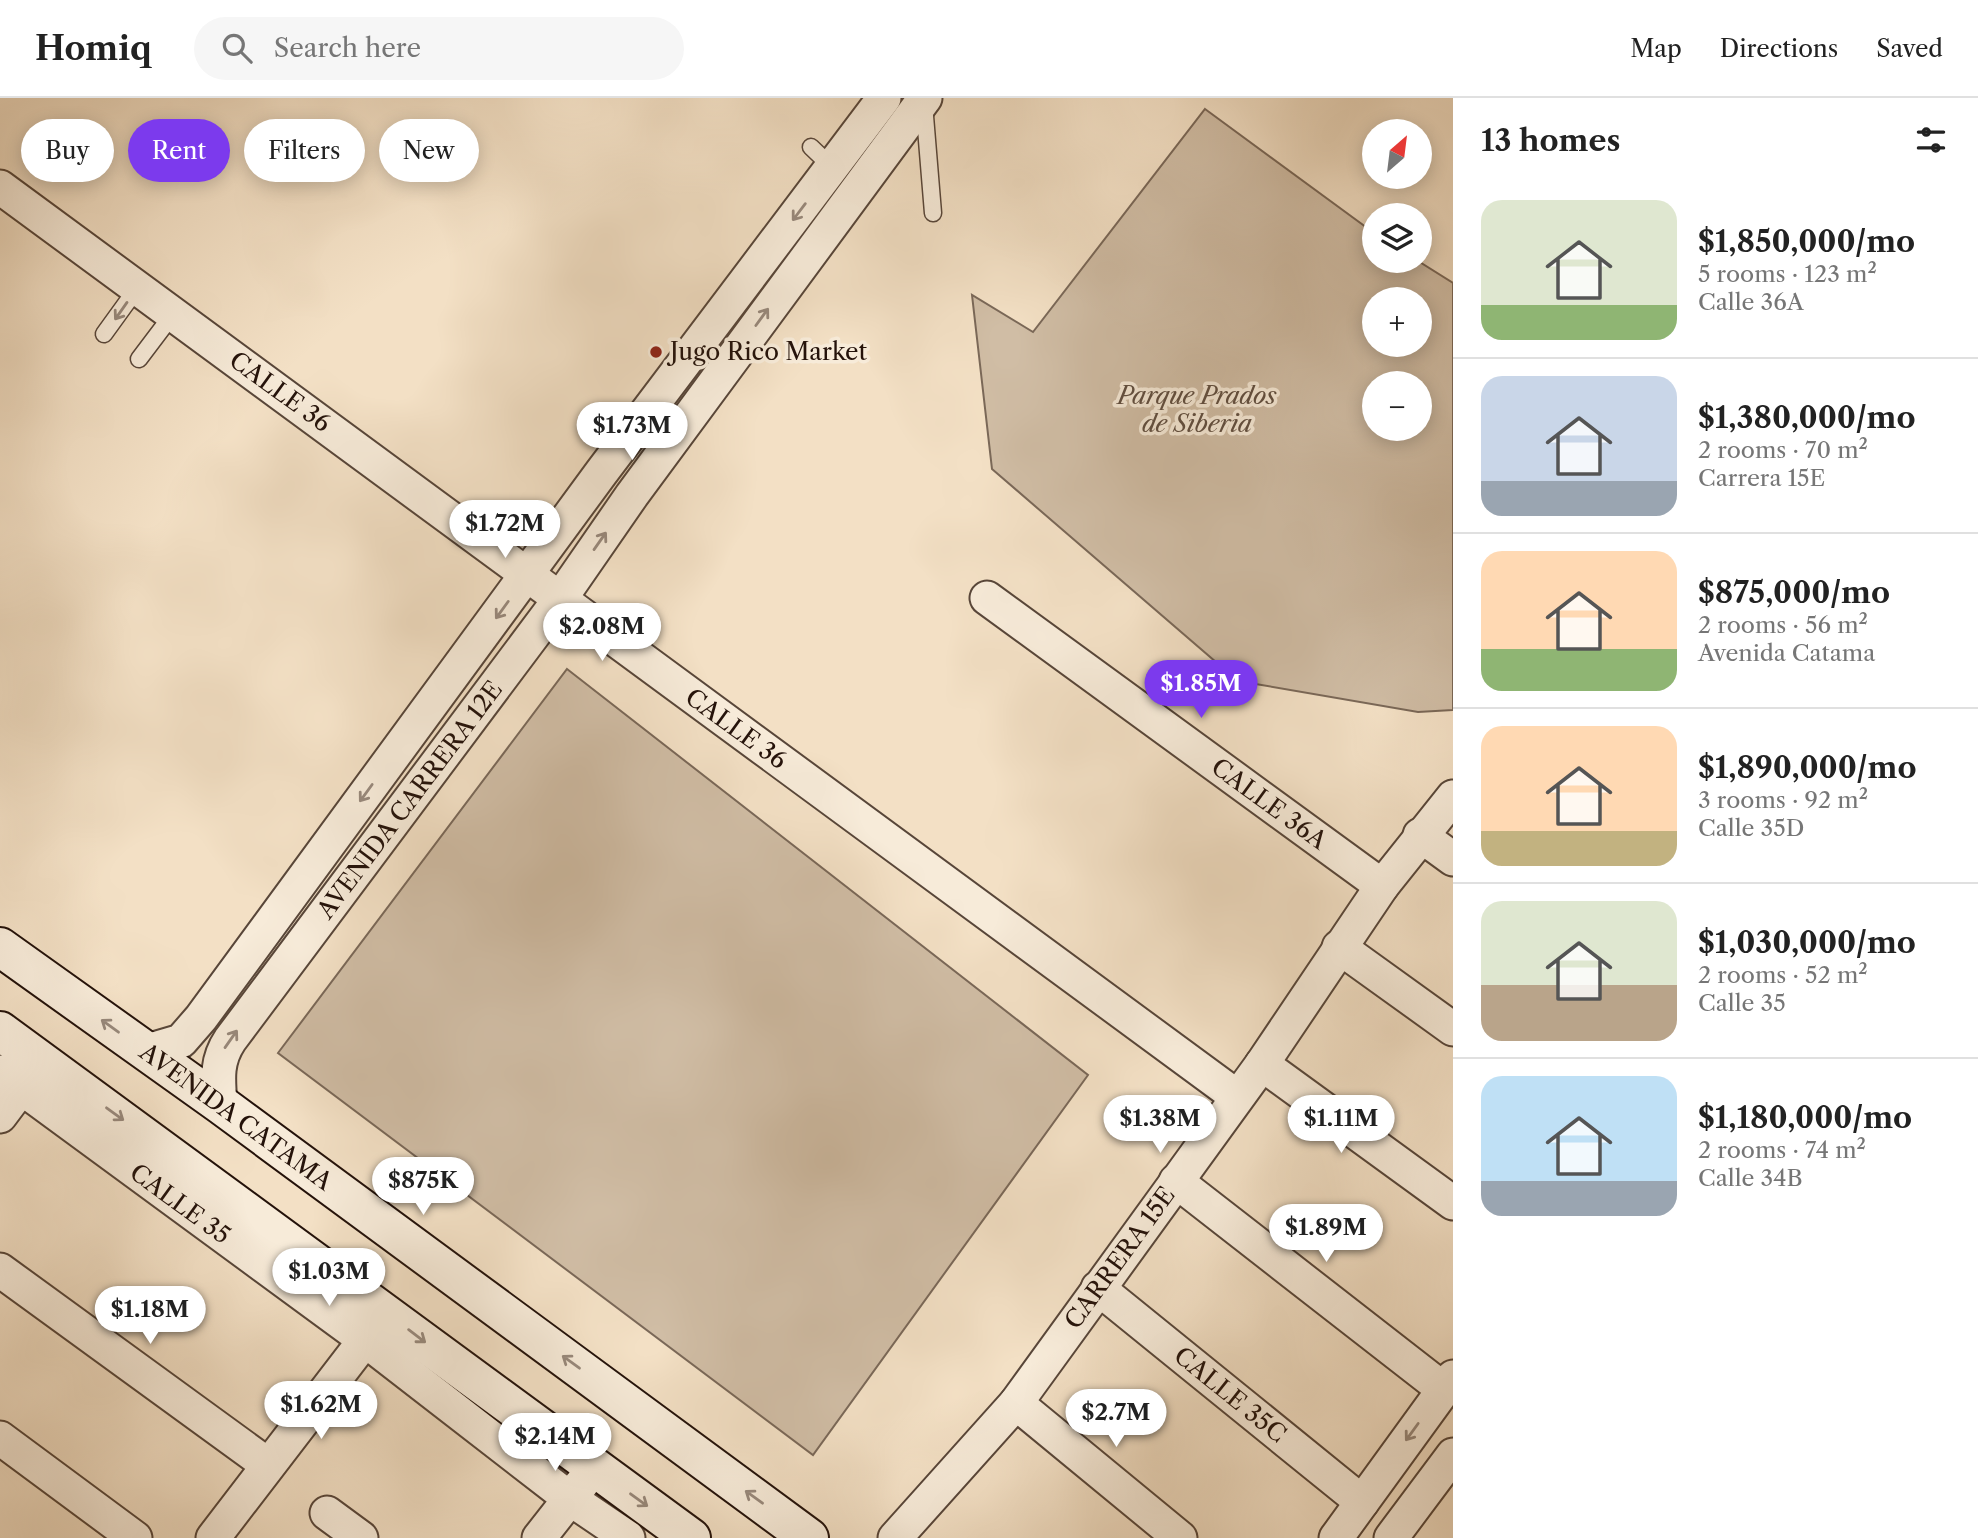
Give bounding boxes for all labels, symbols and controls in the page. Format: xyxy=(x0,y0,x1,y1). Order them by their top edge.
search box xyxy=(194,17,684,80)
text: Homiq xyxy=(35,28,152,69)
icon: search xyxy=(218,29,256,67)
text: Search here xyxy=(274,32,421,64)
text: Map xyxy=(1630,34,1682,63)
text: Directions xyxy=(1720,34,1838,63)
text: Saved xyxy=(1876,34,1943,63)
chip: Buy xyxy=(21,119,114,182)
chip: Rent xyxy=(128,119,230,182)
chip: Filters xyxy=(244,119,365,182)
chip: New xyxy=(379,119,479,182)
north arrow xyxy=(1362,119,1432,189)
map controls xyxy=(1362,119,1432,441)
icon: filters xyxy=(1912,121,1950,159)
text: 13 homes xyxy=(1481,122,1620,159)
one-way arrow xyxy=(792,202,807,221)
button: layers xyxy=(1362,203,1432,273)
text: $1,850,000/mo xyxy=(1698,223,1915,260)
icon: home xyxy=(1537,228,1621,312)
text: 5 rooms · 123 m² xyxy=(1698,260,1877,288)
button: + xyxy=(1362,287,1432,357)
text: Calle 36A xyxy=(1698,288,1804,316)
one-way arrow xyxy=(114,301,128,320)
one-way arrow xyxy=(755,308,769,327)
place label: Jugo Rico Market xyxy=(666,337,867,366)
marker: Jugo Rico Market xyxy=(648,344,664,360)
street label: CALLE 36 xyxy=(224,345,337,438)
button: − xyxy=(1362,371,1432,441)
park label: Parque Prados de Siberia xyxy=(1116,381,1277,438)
text: $1,380,000/mo xyxy=(1698,399,1916,436)
pin: $1.73M xyxy=(575,402,689,462)
icon: home xyxy=(1537,404,1621,488)
text: $1.73M xyxy=(593,411,671,439)
text: 2 rooms · 70 m² xyxy=(1698,436,1868,464)
text: Carrera 15E xyxy=(1698,464,1825,492)
pin: $1.72M xyxy=(448,500,562,560)
text: $1.72M xyxy=(465,509,545,537)
one-way arrow xyxy=(593,532,607,551)
text: $875,000/mo xyxy=(1698,574,1890,611)
icon: home xyxy=(1537,579,1621,663)
one-way arrow xyxy=(494,600,509,619)
pin: $2.08M xyxy=(545,603,659,663)
text: 2 rooms · 56 m² xyxy=(1698,611,1868,639)
text: $2.08M xyxy=(559,612,645,640)
text: Avenida Catama xyxy=(1698,639,1875,667)
pin: $1.85M xyxy=(1144,660,1258,720)
text: $1.85M xyxy=(1161,669,1241,697)
street label: AVENIDA CARRERA 12E xyxy=(310,675,508,925)
street label: CALLE 36 xyxy=(680,682,793,775)
text: $1,890,000/mo xyxy=(1698,749,1917,786)
street label: CALLE 36A xyxy=(1206,752,1334,856)
icon: home xyxy=(1537,754,1621,838)
one-way arrow xyxy=(359,783,374,801)
text: 3 rooms · 92 m² xyxy=(1698,786,1868,814)
text: Calle 35D xyxy=(1698,814,1804,842)
text: $1,030,000/mo xyxy=(1698,924,1916,961)
icon: home xyxy=(1537,929,1621,1013)
text: 2 rooms · 52 m² xyxy=(1698,961,1868,989)
text: Calle 35 xyxy=(1698,989,1786,1017)
one-way arrow xyxy=(101,1019,120,1033)
one-way arrow xyxy=(224,1030,238,1049)
street label: AVENIDA CATAMA xyxy=(134,1036,339,1197)
pin: $1.38M xyxy=(1103,1096,1217,1155)
pin: $1.11M xyxy=(1284,1096,1398,1155)
text: $1,180,000/mo xyxy=(1698,1099,1912,1136)
text: $1.38M xyxy=(1119,1104,1201,1132)
text: $1.11M xyxy=(1304,1104,1378,1132)
icon: home xyxy=(1537,1104,1621,1188)
one-way arrow xyxy=(105,1107,124,1121)
text: 2 rooms · 74 m² xyxy=(1698,1136,1866,1164)
street label: CALLE 35 xyxy=(124,1158,236,1250)
pin: $875K xyxy=(374,1158,472,1217)
text: Calle 34B xyxy=(1698,1164,1803,1192)
text: $875K xyxy=(388,1166,458,1194)
street label: CARRERA 15E xyxy=(1058,1181,1181,1334)
pin: $1.89M xyxy=(1269,1204,1383,1264)
text: $1.89M xyxy=(1285,1213,1367,1241)
pin: $1.03M xyxy=(272,1248,386,1308)
text: $1.03M xyxy=(288,1257,370,1285)
pin: $1.18M xyxy=(93,1286,207,1346)
text: $1.18M xyxy=(111,1295,189,1323)
one-way arrow xyxy=(407,1328,425,1343)
street label: CALLE 35C xyxy=(1169,1341,1292,1448)
one-way arrow xyxy=(562,1355,581,1370)
pin: $1.62M xyxy=(264,1382,378,1441)
text: $1.62M xyxy=(280,1390,362,1418)
pin: $2.7M xyxy=(1067,1390,1165,1449)
text: $2.7M xyxy=(1082,1398,1150,1426)
pin: $2.14M xyxy=(498,1414,612,1473)
text: $2.14M xyxy=(514,1422,596,1450)
one-way arrow xyxy=(1405,1422,1420,1441)
one-way arrow xyxy=(745,1490,764,1505)
one-way arrow xyxy=(629,1493,648,1507)

